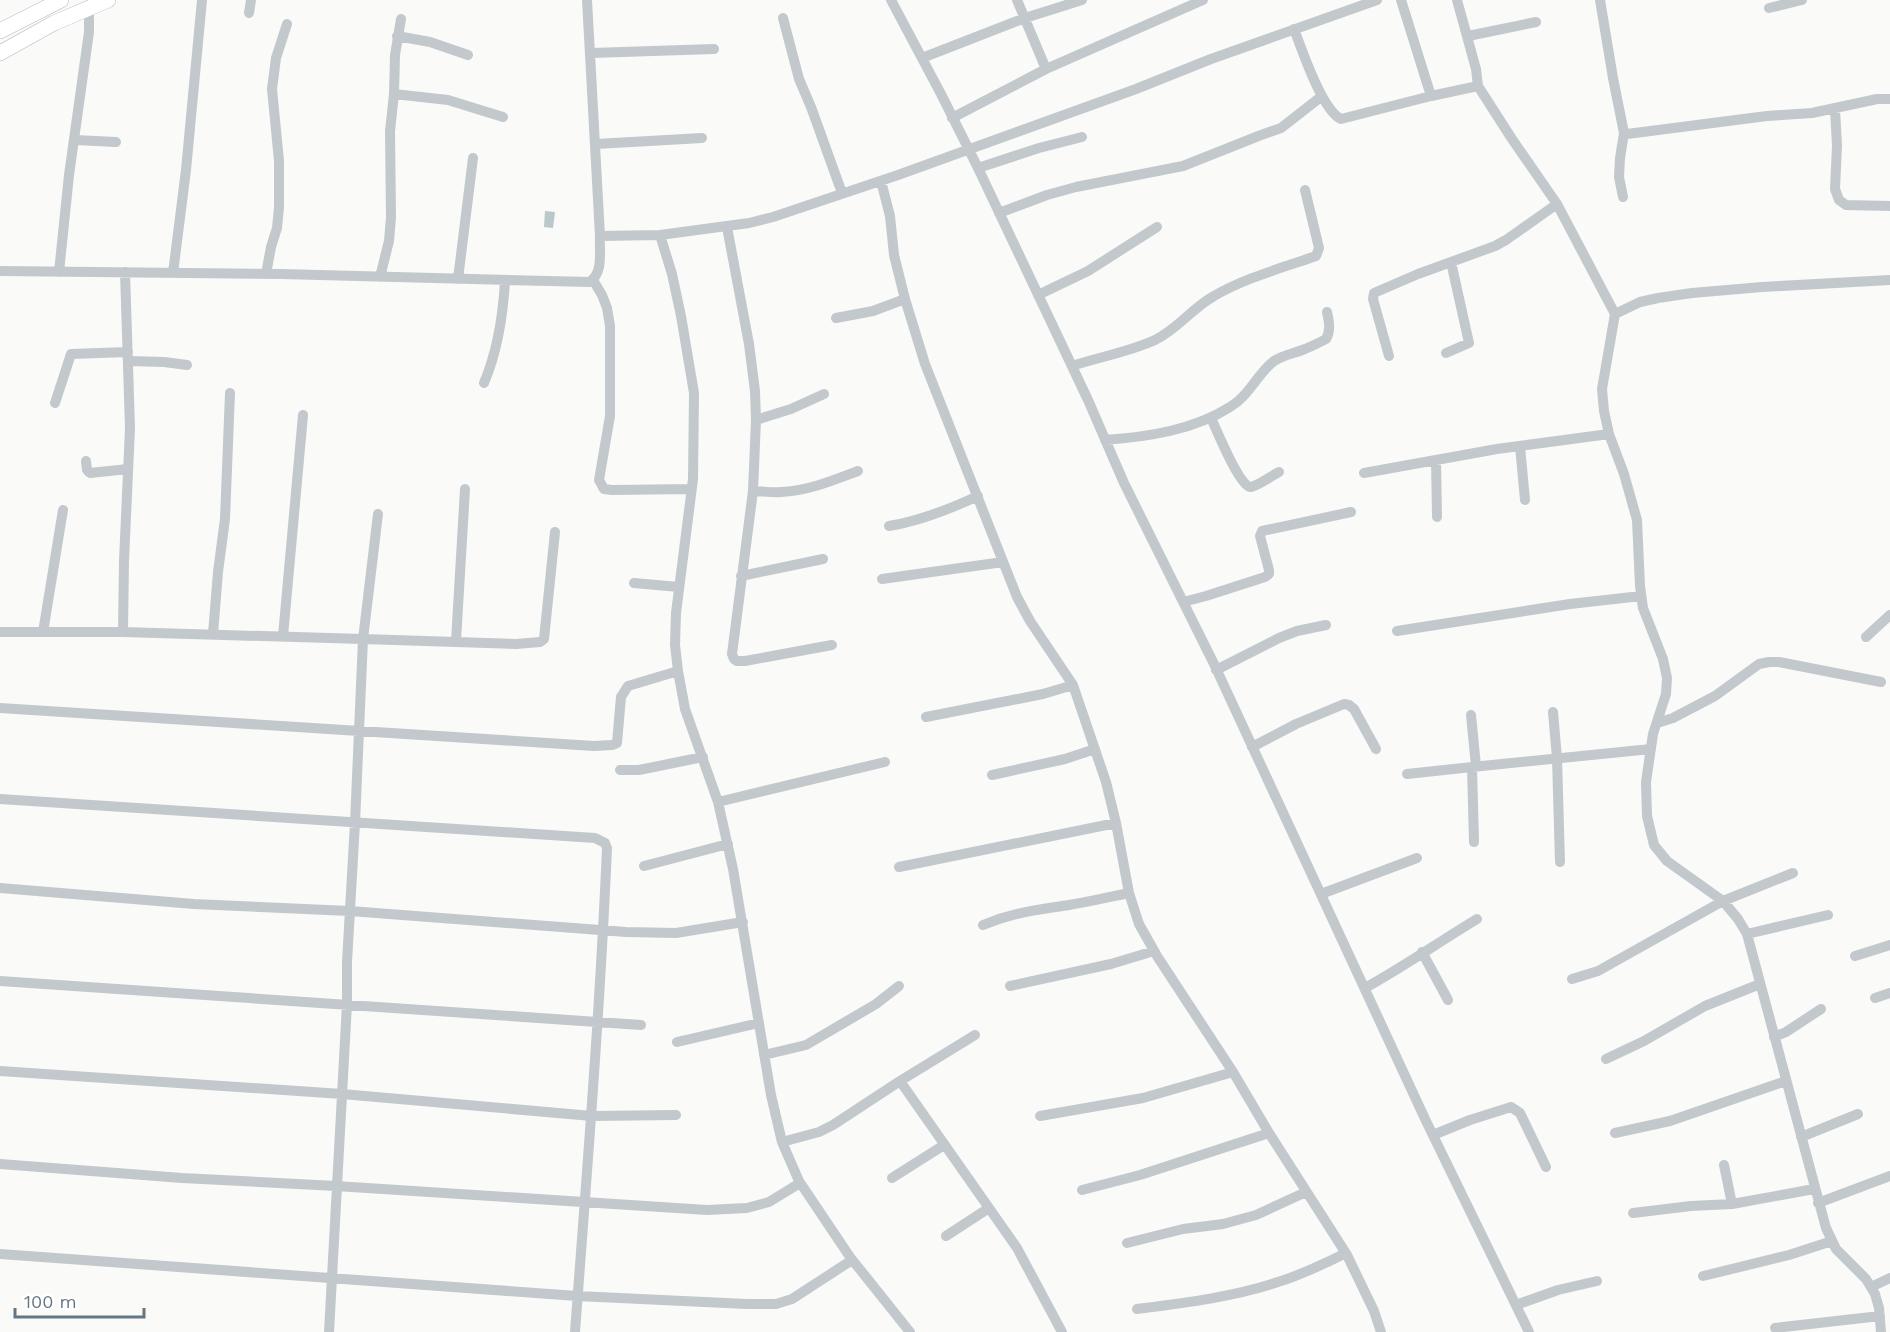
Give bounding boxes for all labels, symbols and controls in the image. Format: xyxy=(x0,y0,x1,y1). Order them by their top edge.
scale bar xyxy=(15,1281,144,1319)
text: 100 m xyxy=(24,1291,77,1312)

